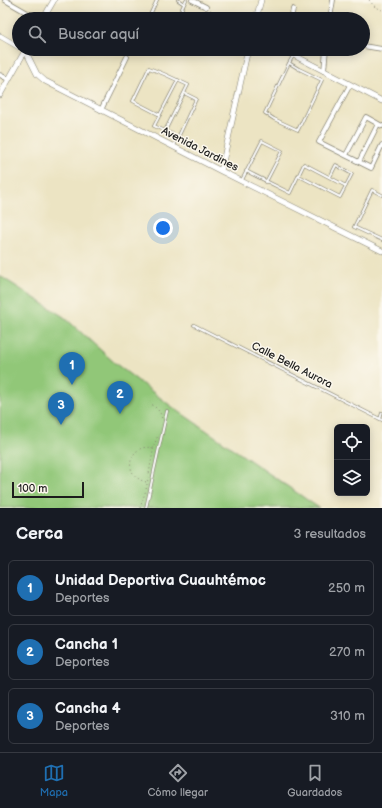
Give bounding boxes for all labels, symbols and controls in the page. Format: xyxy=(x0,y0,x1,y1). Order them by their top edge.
search box xyxy=(12,12,370,56)
icon: search xyxy=(26,23,48,45)
text: Buscar aquí xyxy=(58,25,139,44)
street label: Avenida Jardines xyxy=(159,124,241,174)
your location xyxy=(153,218,173,238)
street label: Calle Bella Aurora xyxy=(249,339,335,391)
pin: 1 xyxy=(59,352,85,385)
pin: 2 xyxy=(107,381,133,414)
pin: 3 xyxy=(48,392,74,425)
map controls xyxy=(334,424,370,496)
button: locate xyxy=(334,424,370,460)
button: layers xyxy=(334,460,370,496)
scale bar xyxy=(12,480,84,499)
text: 100 m xyxy=(18,482,47,495)
text: Cerca xyxy=(16,524,63,544)
text: 3 resultados xyxy=(294,526,366,542)
text: Unidad Deportiva Cuauhtémoc xyxy=(55,571,266,590)
text: 1 xyxy=(27,580,33,596)
text: 250 m xyxy=(328,580,365,596)
text: Deportes xyxy=(55,590,110,606)
text: Cancha 1 xyxy=(55,635,118,654)
text: 2 xyxy=(26,644,34,660)
text: 270 m xyxy=(329,644,365,660)
text: Deportes xyxy=(55,654,110,670)
text: Cancha 4 xyxy=(55,699,121,718)
text: 3 xyxy=(26,708,34,724)
text: 310 m xyxy=(330,708,365,724)
text: Deportes xyxy=(55,718,110,734)
tab: Mapa xyxy=(40,762,68,799)
tab: Cómo llegar xyxy=(148,762,208,799)
tab: Guardados xyxy=(287,762,342,799)

